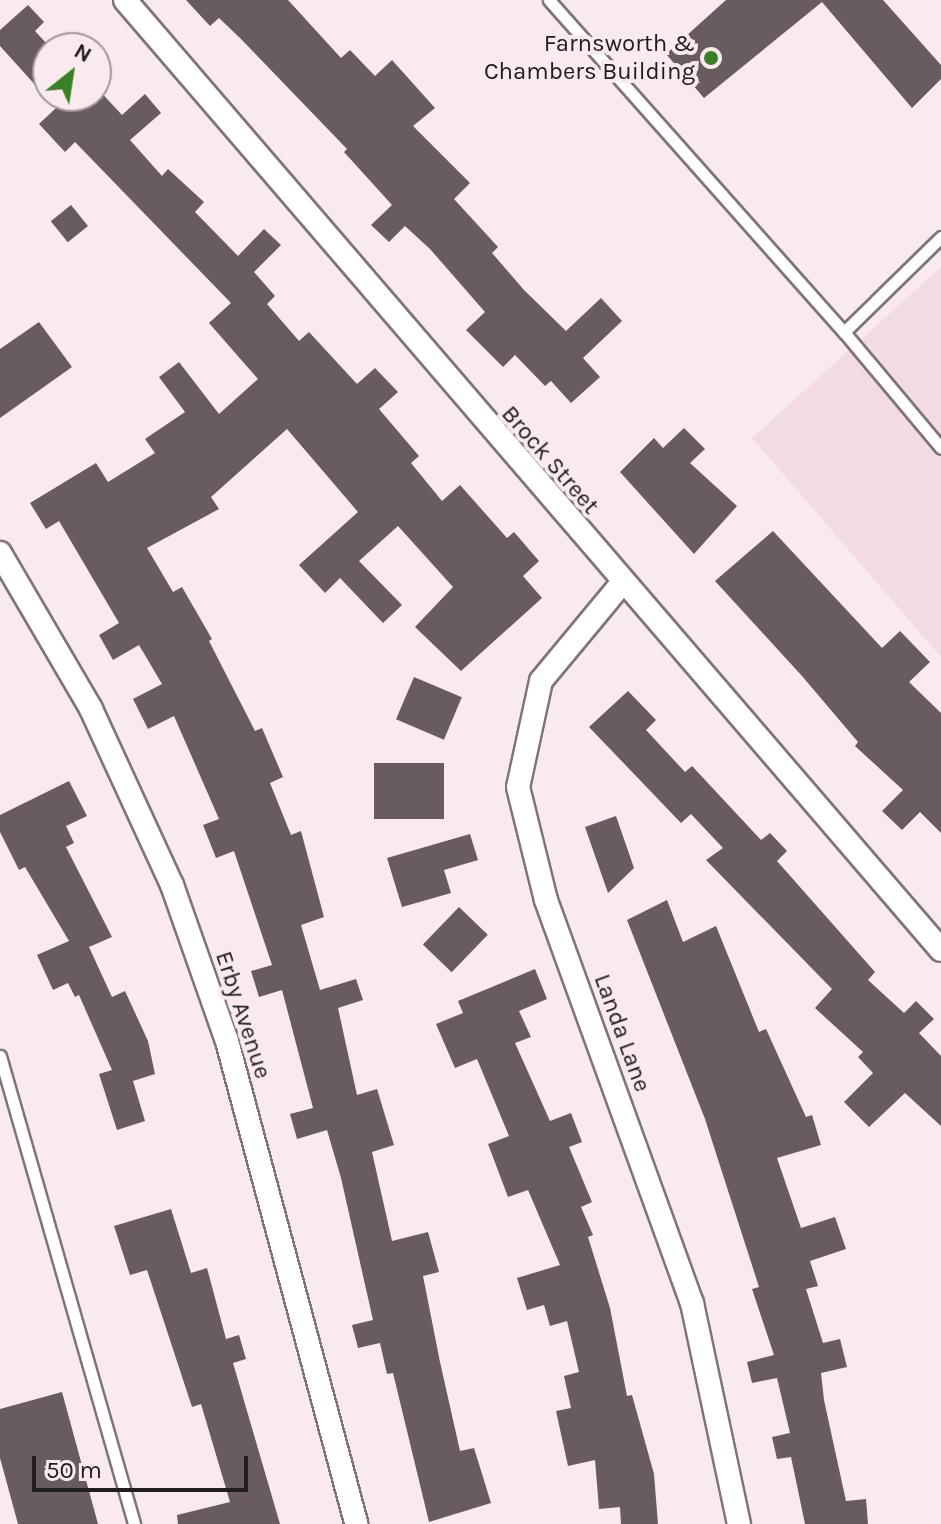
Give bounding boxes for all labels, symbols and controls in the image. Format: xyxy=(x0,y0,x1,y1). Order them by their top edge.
place label: Farnsworth & Chambers Building xyxy=(484,30,695,86)
north arrow xyxy=(32,32,112,112)
text: N xyxy=(70,38,96,68)
marker: Farnsworth & Chambers Building xyxy=(702,49,720,67)
street label: Brock Street xyxy=(495,400,605,520)
street label: Erby Avenue xyxy=(209,948,277,1082)
street label: Landa Lane xyxy=(587,970,657,1096)
scale bar xyxy=(36,1440,252,1490)
text: 50 m xyxy=(46,1456,102,1484)

